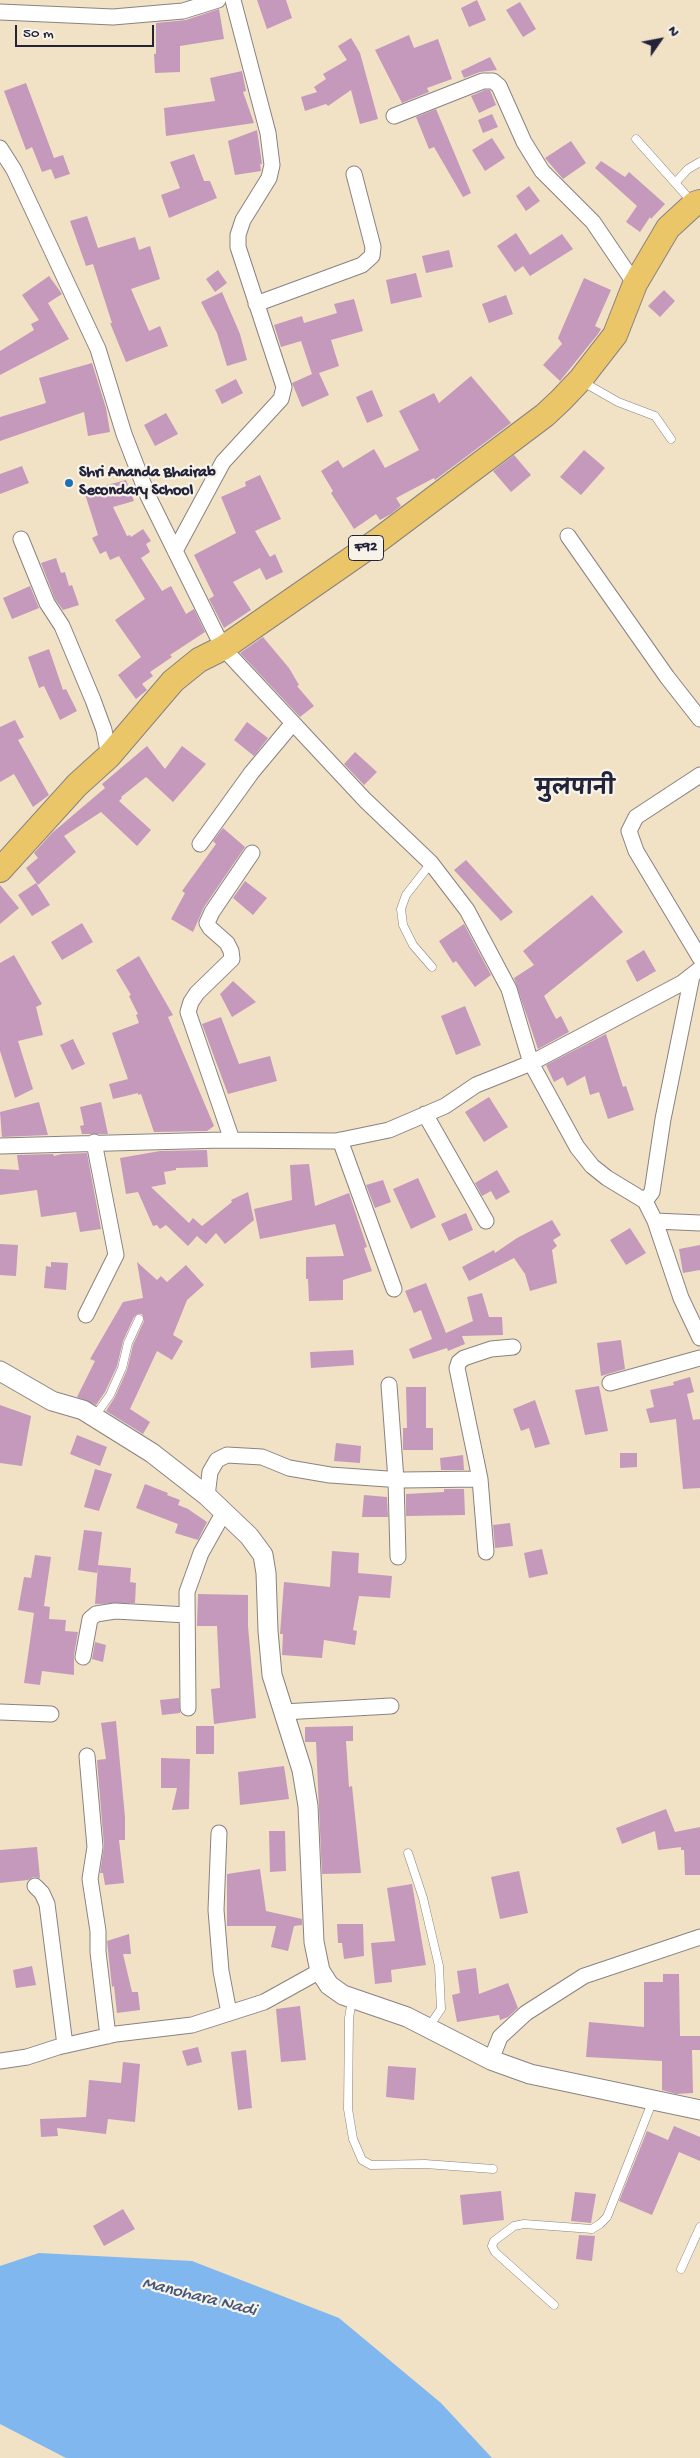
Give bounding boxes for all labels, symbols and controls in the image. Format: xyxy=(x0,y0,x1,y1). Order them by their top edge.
scale bar xyxy=(18,15,156,47)
north arrow xyxy=(635,15,685,65)
text: N xyxy=(663,23,683,40)
text: 50 m xyxy=(23,25,54,43)
place label: Shri Ananda Bhairab Secondary School xyxy=(79,464,216,502)
marker: Shri Ananda Bhairab Secondary School xyxy=(63,477,75,489)
road number: F92 xyxy=(348,536,384,560)
district label: मुलपानी xyxy=(535,778,615,804)
water label: Manohara Nadi xyxy=(140,2273,258,2323)

